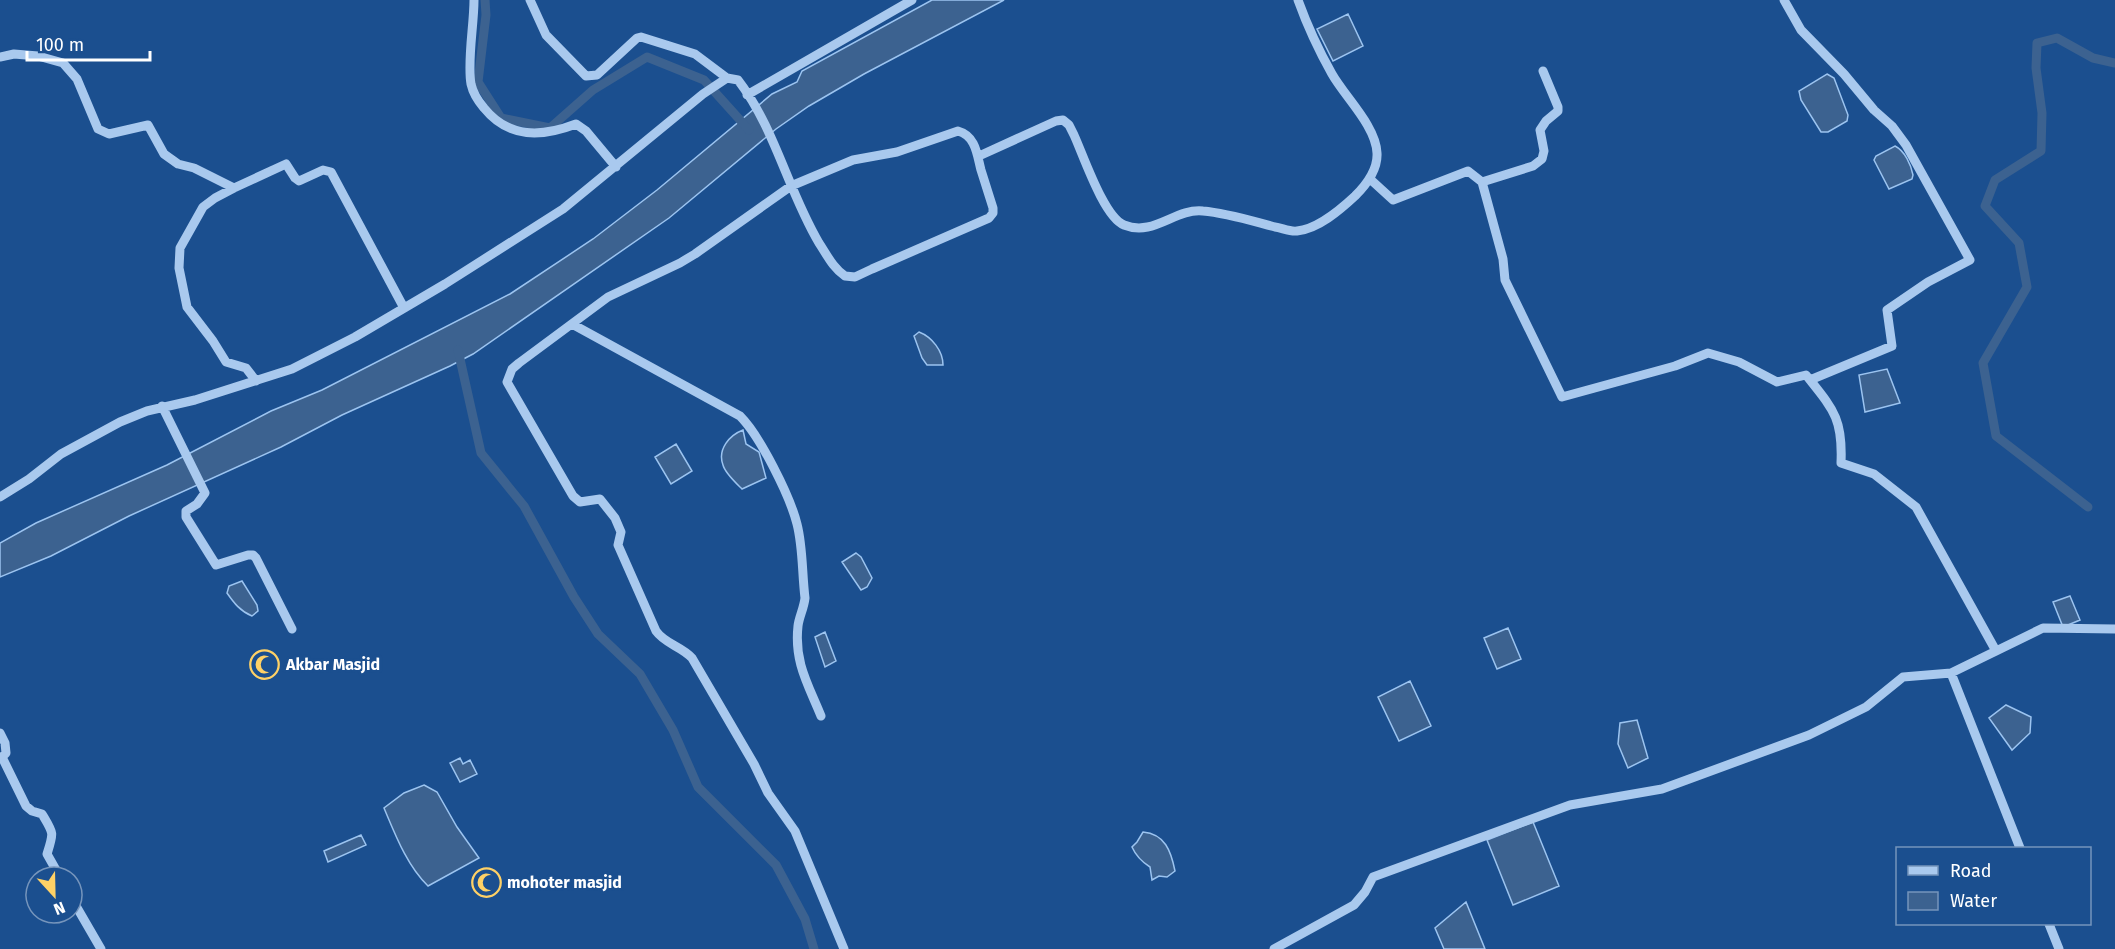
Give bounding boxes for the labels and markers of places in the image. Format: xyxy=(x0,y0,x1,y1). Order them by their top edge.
mosque icon: Akbar Masjid xyxy=(249,648,281,680)
place label: Akbar Masjid xyxy=(285,655,380,674)
mosque icon: mohoter masjid xyxy=(470,866,502,898)
place label: mohoter masjid xyxy=(507,873,622,892)

